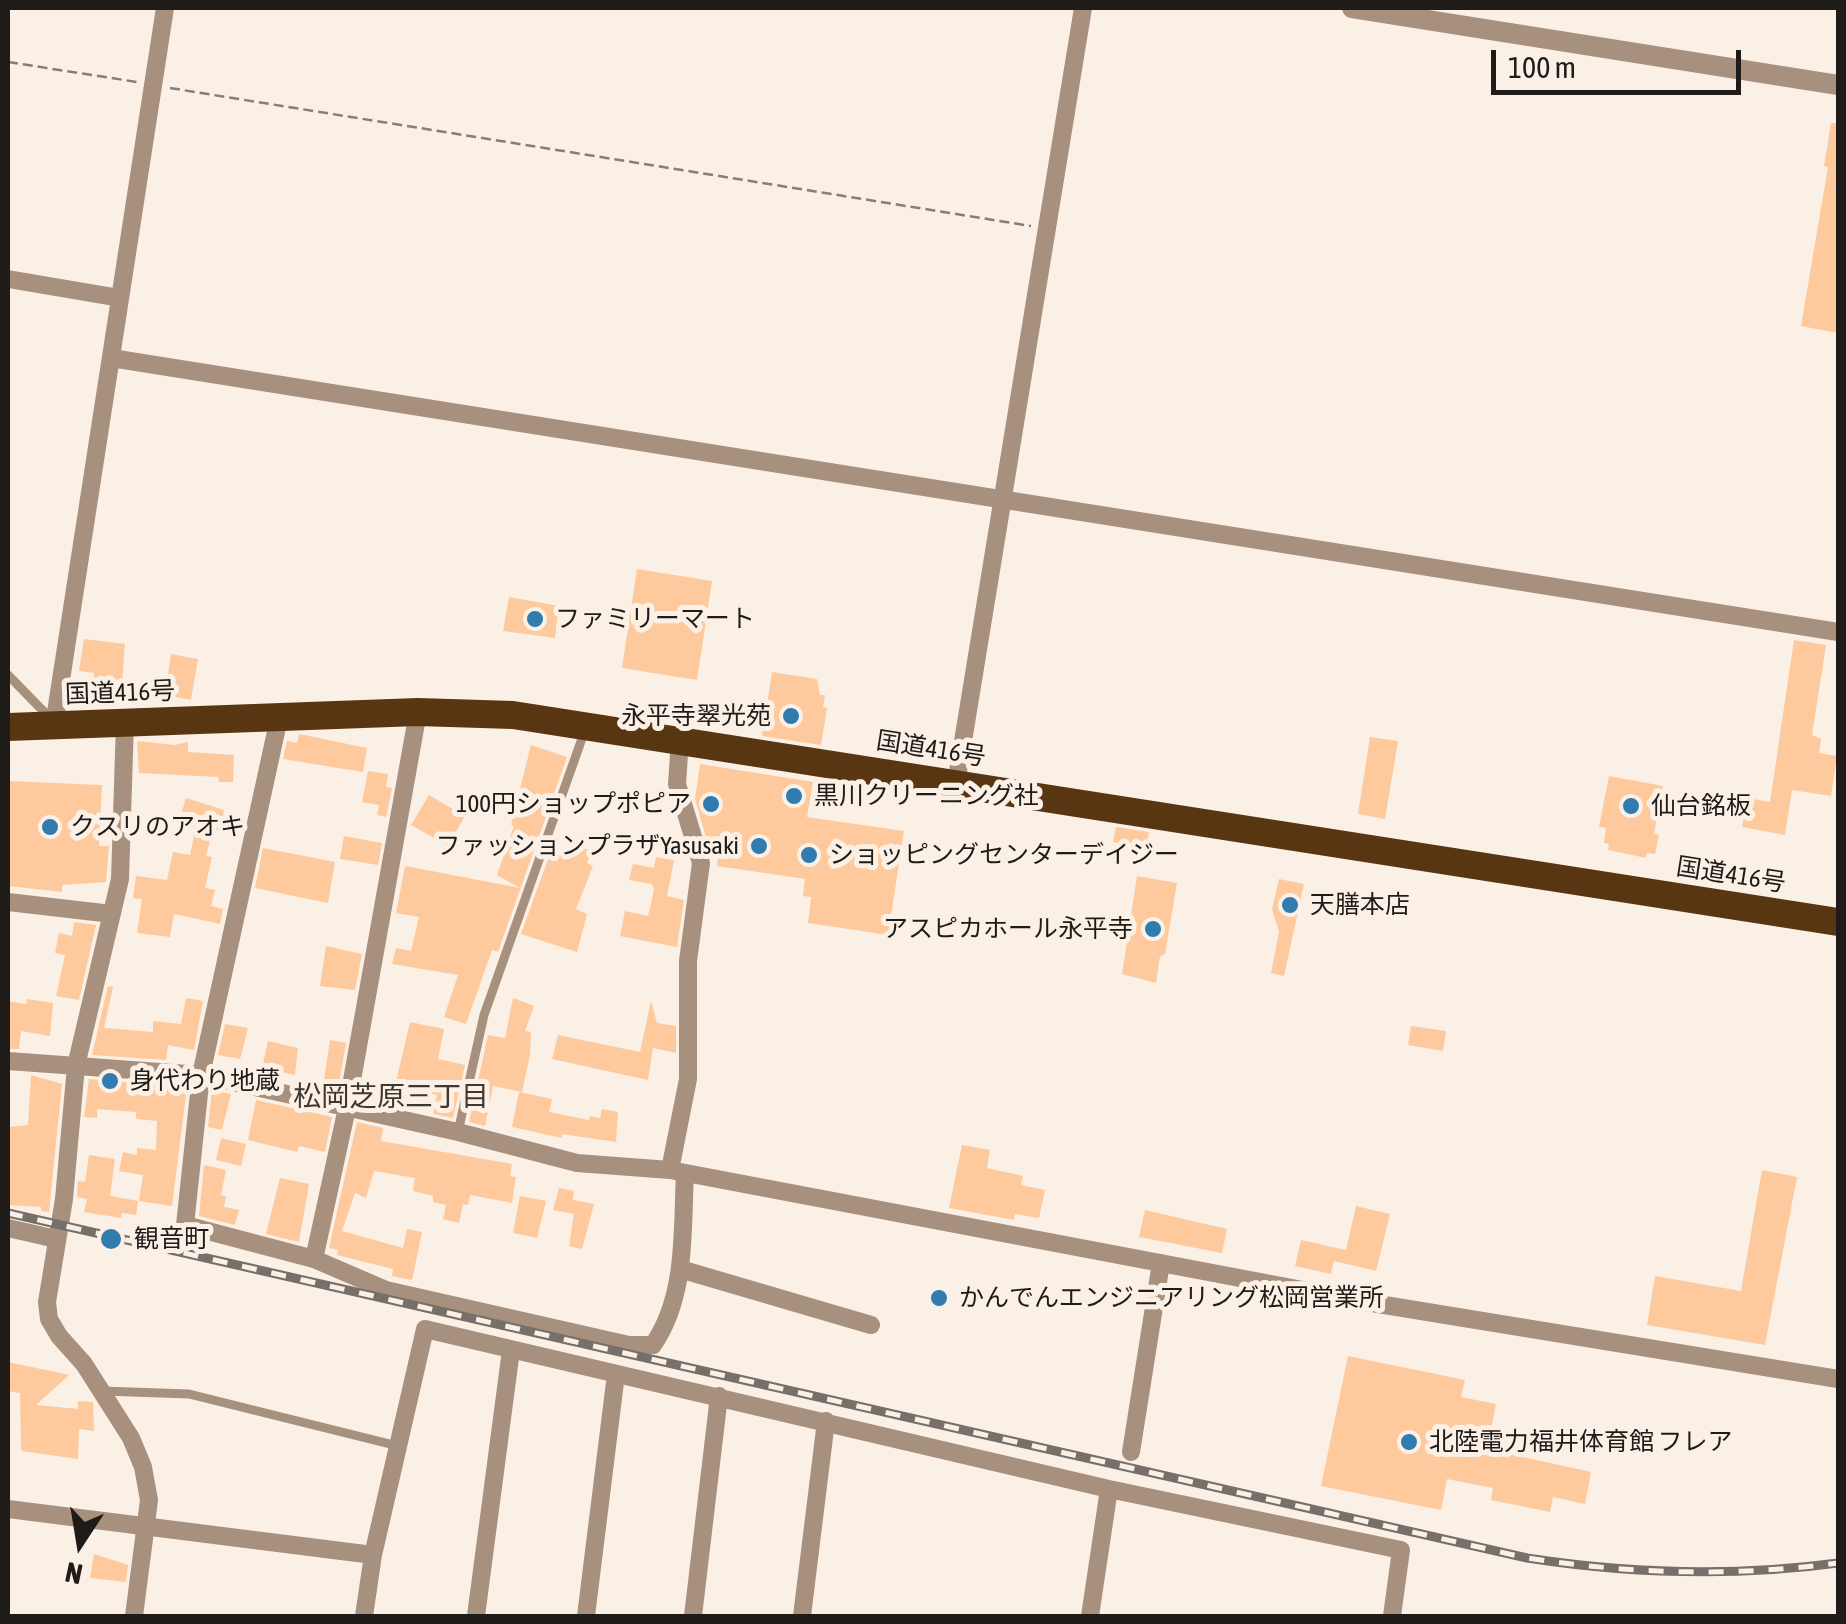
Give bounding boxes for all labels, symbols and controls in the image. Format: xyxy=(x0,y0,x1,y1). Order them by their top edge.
scale bar xyxy=(1496,30,1746,92)
text: 100 m xyxy=(1508,50,1576,84)
place label: ファミリーマート xyxy=(555,604,755,634)
marker: ファミリーマート xyxy=(524,608,546,630)
street label: 国道416号 xyxy=(64,676,176,710)
place label: 永平寺翠光苑 xyxy=(621,701,771,731)
marker: 永平寺翠光苑 xyxy=(780,705,802,727)
street label: 国道416号 xyxy=(874,726,988,772)
place label: 黒川クリーニング社 xyxy=(814,781,1039,811)
marker: 黒川クリーニング社 xyxy=(783,785,805,807)
place label: 100円ショップポピア xyxy=(456,789,691,819)
place label: 仙台銘板 xyxy=(1651,791,1751,821)
marker: 100円ショップポピア xyxy=(700,793,722,815)
marker: 仙台銘板 xyxy=(1620,795,1642,817)
place label: クスリのアオキ xyxy=(70,812,245,842)
marker: クスリのアオキ xyxy=(39,816,61,838)
place label: ファッションプラザYasusaki xyxy=(435,831,739,861)
marker: ファッションプラザYasusaki xyxy=(748,835,770,857)
place label: ショッピングセンターデイジー xyxy=(829,840,1179,870)
marker: ショッピングセンターデイジー xyxy=(798,844,820,866)
street label: 国道416号 xyxy=(1674,852,1788,898)
place label: 天膳本店 xyxy=(1310,890,1410,920)
marker: 天膳本店 xyxy=(1279,894,1301,916)
place label: アスピカホール永平寺 xyxy=(883,914,1133,944)
marker: アスピカホール永平寺 xyxy=(1142,918,1164,940)
place label: 身代わり地蔵 xyxy=(130,1066,280,1096)
marker: 身代わり地蔵 xyxy=(99,1070,121,1092)
district label: 松岡芝原三丁目 xyxy=(293,1080,489,1114)
place label: 観音町 xyxy=(134,1224,209,1254)
marker: 観音町 xyxy=(98,1226,124,1252)
place label: かんでんエンジニアリング松岡営業所 xyxy=(959,1283,1384,1313)
marker: かんでんエンジニアリング松岡営業所 xyxy=(928,1287,950,1309)
place label: 北陸電力福井体育館 フレア xyxy=(1429,1427,1732,1457)
marker: 北陸電力福井体育館 フレア xyxy=(1398,1431,1420,1453)
north arrow xyxy=(30,1494,130,1594)
text: N xyxy=(62,1556,85,1591)

